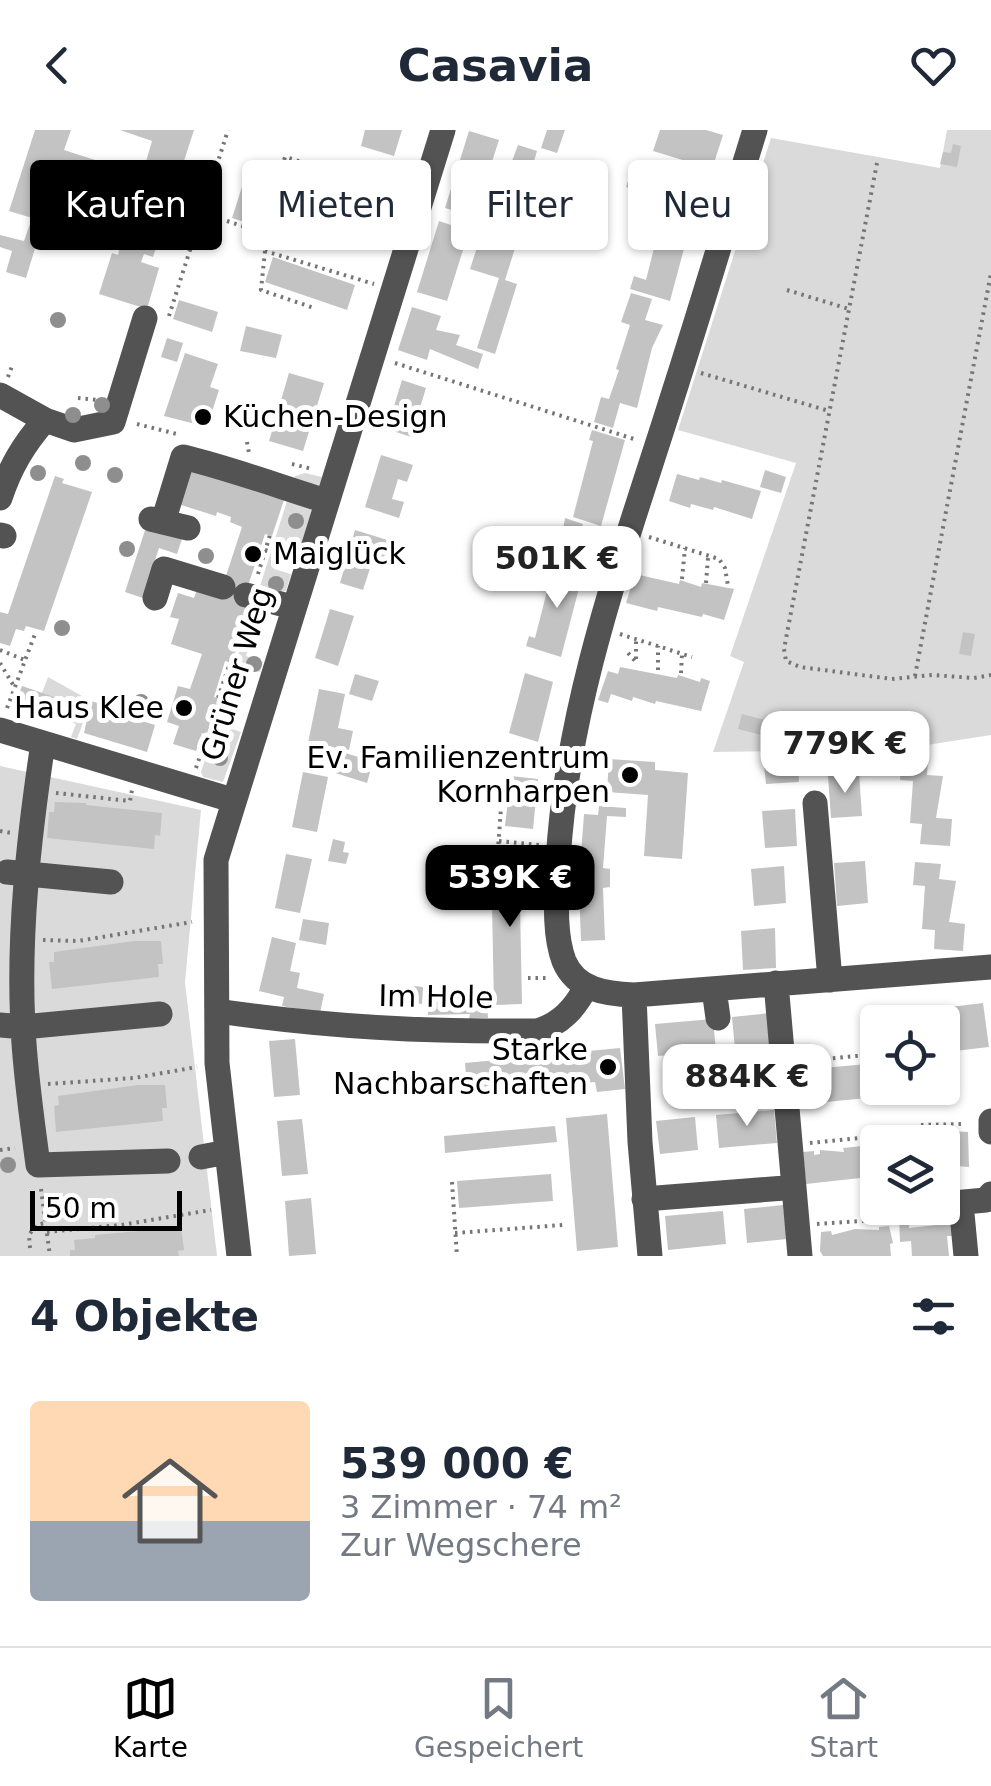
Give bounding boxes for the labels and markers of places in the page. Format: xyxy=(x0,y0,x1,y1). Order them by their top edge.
place label: Küchen-Design xyxy=(223,399,448,434)
marker: Küchen-Design xyxy=(192,406,214,428)
pin: 501K € xyxy=(476,526,638,611)
place label: Maiglück xyxy=(273,536,406,571)
marker: Maiglück xyxy=(242,543,264,565)
place label: Haus Klee xyxy=(14,690,164,725)
marker: Haus Klee xyxy=(173,697,195,719)
pin: 779K € xyxy=(764,711,926,796)
place label: Ev. Familienzentrum Kornharpen xyxy=(306,740,610,809)
marker: Ev. Familienzentrum Kornharpen xyxy=(619,764,641,786)
pin: 539K € xyxy=(429,845,591,930)
place label: Starke Nachbarschaften xyxy=(333,1032,588,1101)
pin: 884K € xyxy=(666,1044,828,1129)
marker: Starke Nachbarschaften xyxy=(597,1056,619,1078)

